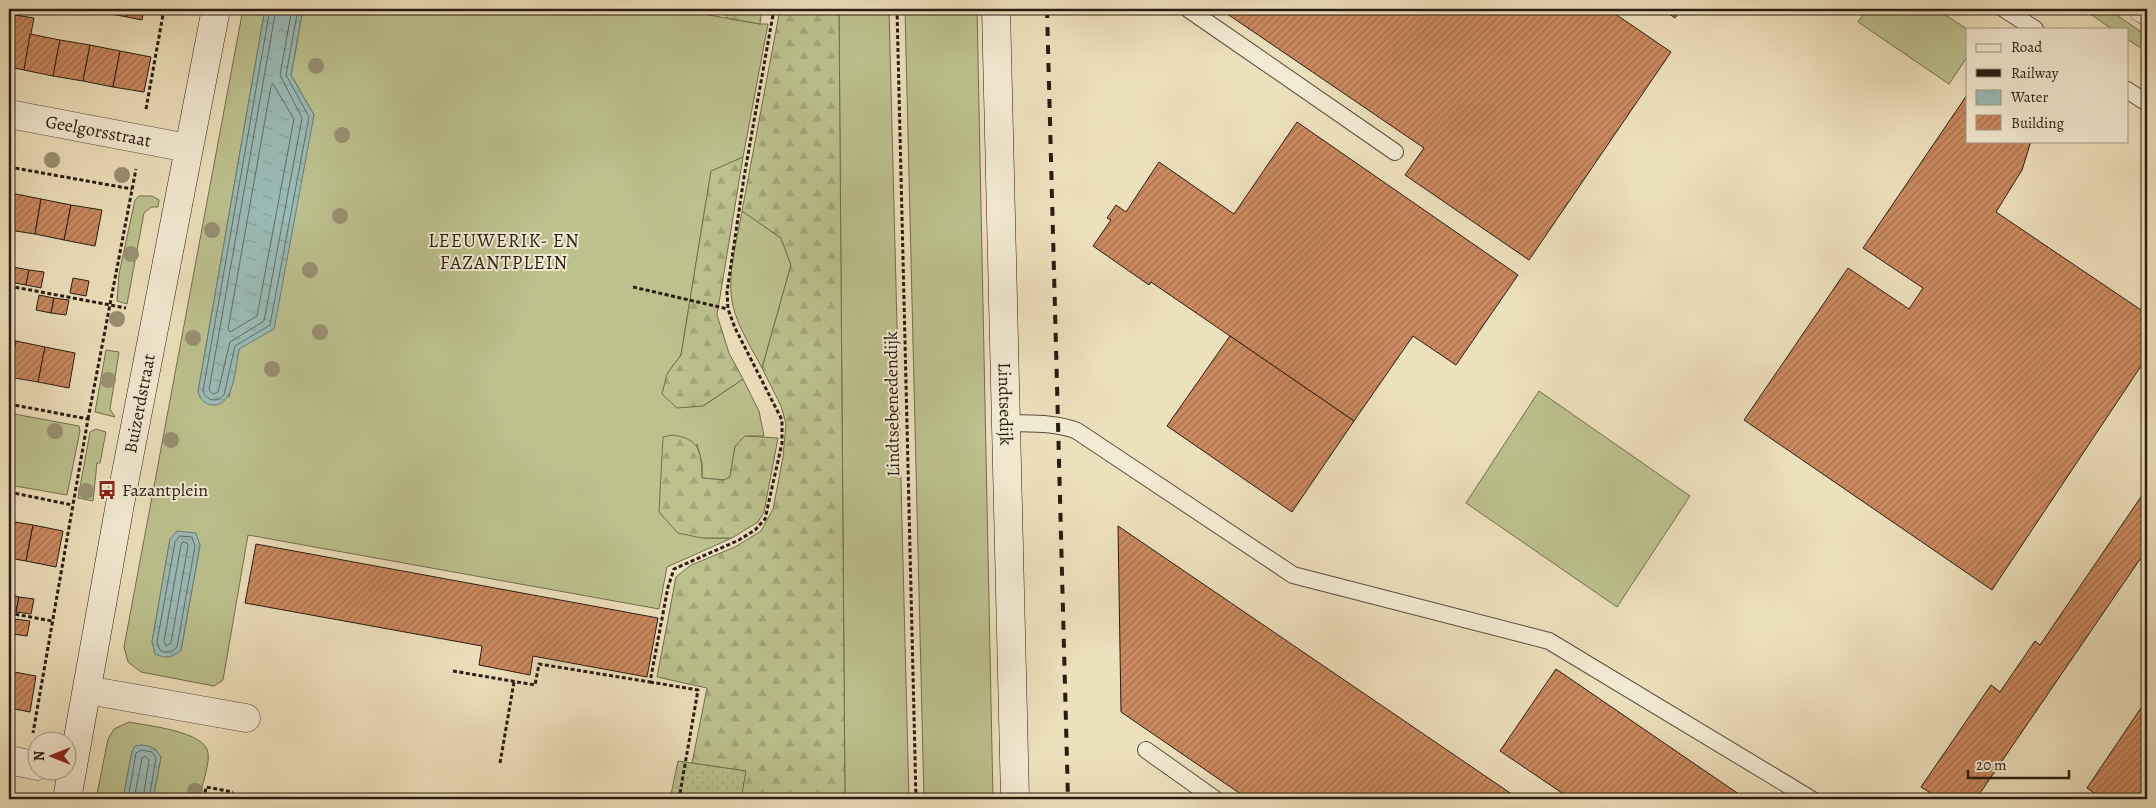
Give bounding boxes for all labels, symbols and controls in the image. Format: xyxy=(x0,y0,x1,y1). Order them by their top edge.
legend xyxy=(1966,28,2128,142)
text: Road xyxy=(2011,37,2043,57)
text: Railway xyxy=(2011,63,2059,83)
text: Water xyxy=(2010,87,2048,107)
street label: Geelgorsstraat xyxy=(44,109,153,153)
text: Building xyxy=(2011,113,2064,133)
district label: LEEUWERIK- EN FAZANTPLEIN xyxy=(428,228,580,276)
street label: Lindtsebenedendijk xyxy=(879,331,905,477)
street label: Buizerdstraat xyxy=(118,352,161,455)
street label: Lindtsedijk xyxy=(992,362,1018,446)
place label: Fazantplein xyxy=(122,478,208,502)
bus stop icon: Fazantplein xyxy=(96,479,118,501)
north arrow xyxy=(28,730,78,780)
scale bar xyxy=(1968,748,2070,780)
text: N xyxy=(30,751,49,761)
text: 20 m xyxy=(1976,755,2007,775)

